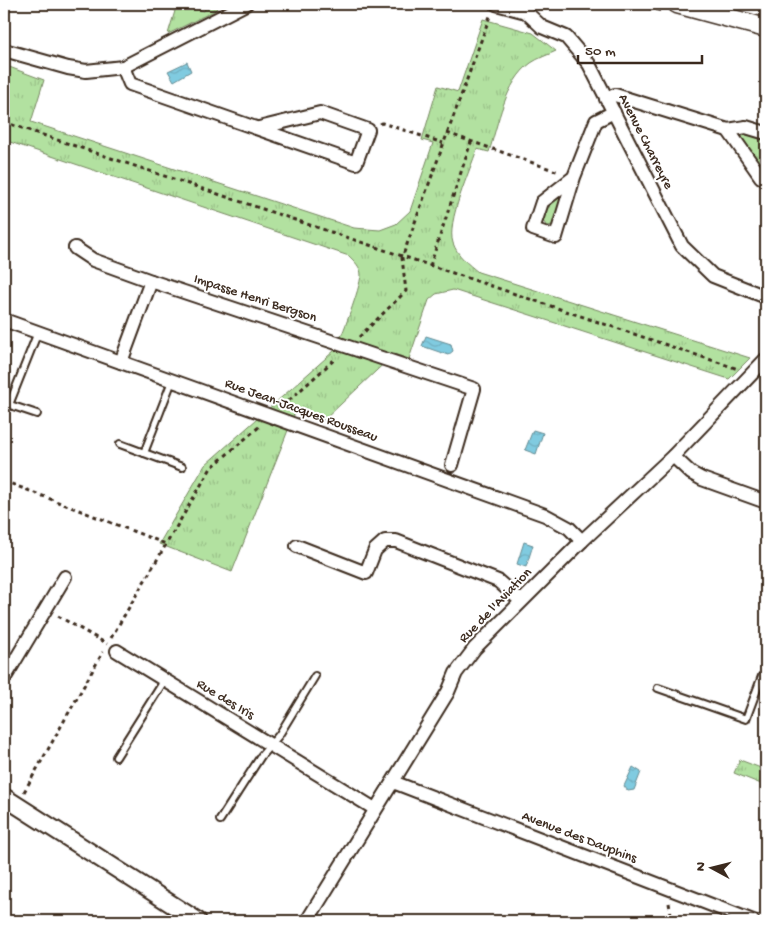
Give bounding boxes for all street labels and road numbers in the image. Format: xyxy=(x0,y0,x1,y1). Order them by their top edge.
street label: Avenue Charreyre xyxy=(614,92,677,193)
street label: Impasse Henri Bergson xyxy=(191,271,319,327)
street label: Rue Jean-Jacques Rousseau xyxy=(222,375,380,447)
street label: Rue de l'Aviation xyxy=(456,565,536,647)
street label: Rue des Iris xyxy=(193,676,258,724)
street label: Avenue des Dauphins xyxy=(519,808,640,868)

